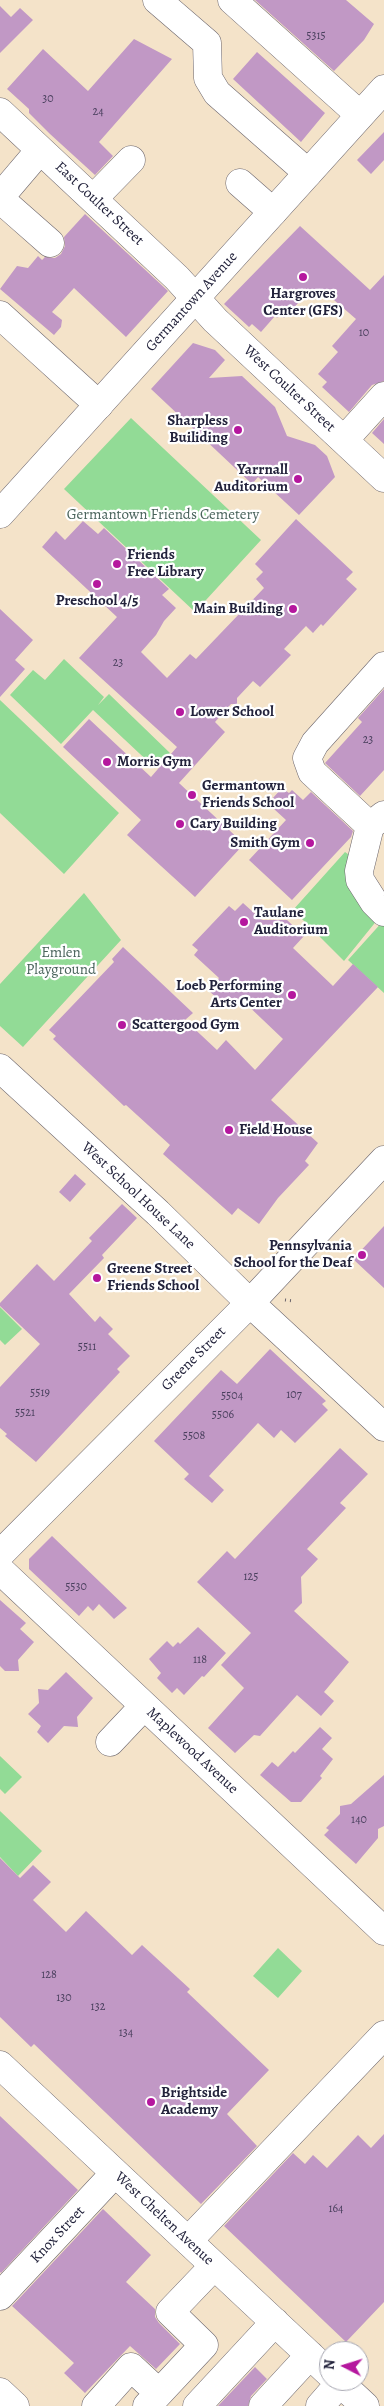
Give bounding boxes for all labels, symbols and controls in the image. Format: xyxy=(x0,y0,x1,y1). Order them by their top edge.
house number: 5315 xyxy=(306,29,326,43)
house number: 30 xyxy=(42,92,54,106)
house number: 24 xyxy=(92,105,104,119)
street label: East Coulter Street xyxy=(51,158,147,250)
street label: Germantown Avenue xyxy=(142,248,242,356)
marker: Hargroves Center (GFS) xyxy=(297,271,309,283)
place label: Hargroves Center (GFS) xyxy=(263,285,343,320)
house number: 10 xyxy=(359,326,369,340)
street label: West Coulter Street xyxy=(239,342,339,436)
place label: Sharpless Builiding xyxy=(167,412,228,447)
marker: Sharpless Builiding xyxy=(232,424,244,436)
place label: Yarrnall Auditorium xyxy=(214,461,288,496)
marker: Yarrnall Auditorium xyxy=(292,473,304,485)
park label: Germantown Friends Cemetery xyxy=(67,506,259,524)
place label: Friends Free Library xyxy=(127,546,204,581)
marker: Friends Free Library xyxy=(111,558,123,570)
marker: Preschool 4/5 xyxy=(91,578,103,590)
place label: Preschool 4/5 xyxy=(56,592,138,610)
place label: Main Building xyxy=(193,600,283,618)
marker: Main Building xyxy=(287,603,299,615)
house number: 23 xyxy=(113,656,123,670)
place label: Lower School xyxy=(190,703,274,721)
marker: Lower School xyxy=(174,706,186,718)
house number: 23 xyxy=(363,733,373,747)
place label: Morris Gym xyxy=(117,753,192,771)
marker: Morris Gym xyxy=(101,756,113,768)
place label: Germantown Friends School xyxy=(202,777,294,812)
marker: Germantown Friends School xyxy=(186,789,198,801)
place label: Cary Building xyxy=(190,815,277,833)
marker: Cary Building xyxy=(174,818,186,830)
place label: Smith Gym xyxy=(230,834,300,852)
marker: Smith Gym xyxy=(304,837,316,849)
place label: Taulane Auditorium xyxy=(254,904,328,939)
marker: Taulane Auditorium xyxy=(238,916,250,928)
park label: Emlen Playground xyxy=(26,944,96,979)
place label: Loeb Performing Arts Center xyxy=(176,977,282,1012)
marker: Loeb Performing Arts Center xyxy=(286,989,298,1001)
place label: Scattergood Gym xyxy=(132,1016,239,1034)
marker: Scattergood Gym xyxy=(116,1019,128,1031)
place label: Field House xyxy=(239,1121,312,1139)
marker: Field House xyxy=(223,1124,235,1136)
street label: West School House Lane xyxy=(77,1139,199,1253)
place label: Pennsylvania School for the Deaf xyxy=(234,1237,352,1272)
marker: Pennsylvania School for the Deaf xyxy=(356,1249,368,1261)
place label: Greene Street Friends School xyxy=(107,1260,199,1295)
marker: Greene Street Friends School xyxy=(91,1272,103,1284)
street label: Greene Street xyxy=(158,1323,230,1395)
house number: 5511 xyxy=(78,1340,96,1354)
house number: 5519 xyxy=(30,1386,50,1400)
house number: 107 xyxy=(286,1388,302,1402)
house number: 5504 xyxy=(221,1389,243,1403)
house number: 5521 xyxy=(15,1406,35,1420)
house number: 5506 xyxy=(212,1408,234,1422)
house number: 5508 xyxy=(183,1429,205,1443)
house number: 125 xyxy=(244,1570,258,1584)
house number: 5530 xyxy=(65,1580,87,1594)
house number: 118 xyxy=(193,1653,207,1667)
street label: Maplewood Avenue xyxy=(142,1704,242,1798)
house number: 140 xyxy=(351,1813,367,1827)
house number: 128 xyxy=(41,1968,57,1982)
house number: 130 xyxy=(56,1991,72,2005)
house number: 132 xyxy=(91,2000,105,2014)
house number: 134 xyxy=(119,2026,133,2040)
place label: Brightside Academy xyxy=(161,2084,227,2119)
marker: Brightside Academy xyxy=(145,2096,157,2108)
street label: West Chelten Avenue xyxy=(111,2168,217,2270)
house number: 164 xyxy=(328,2202,344,2216)
street label: Knox Street xyxy=(27,2203,89,2267)
north arrow xyxy=(319,2341,369,2391)
text: N xyxy=(320,2359,339,2371)

